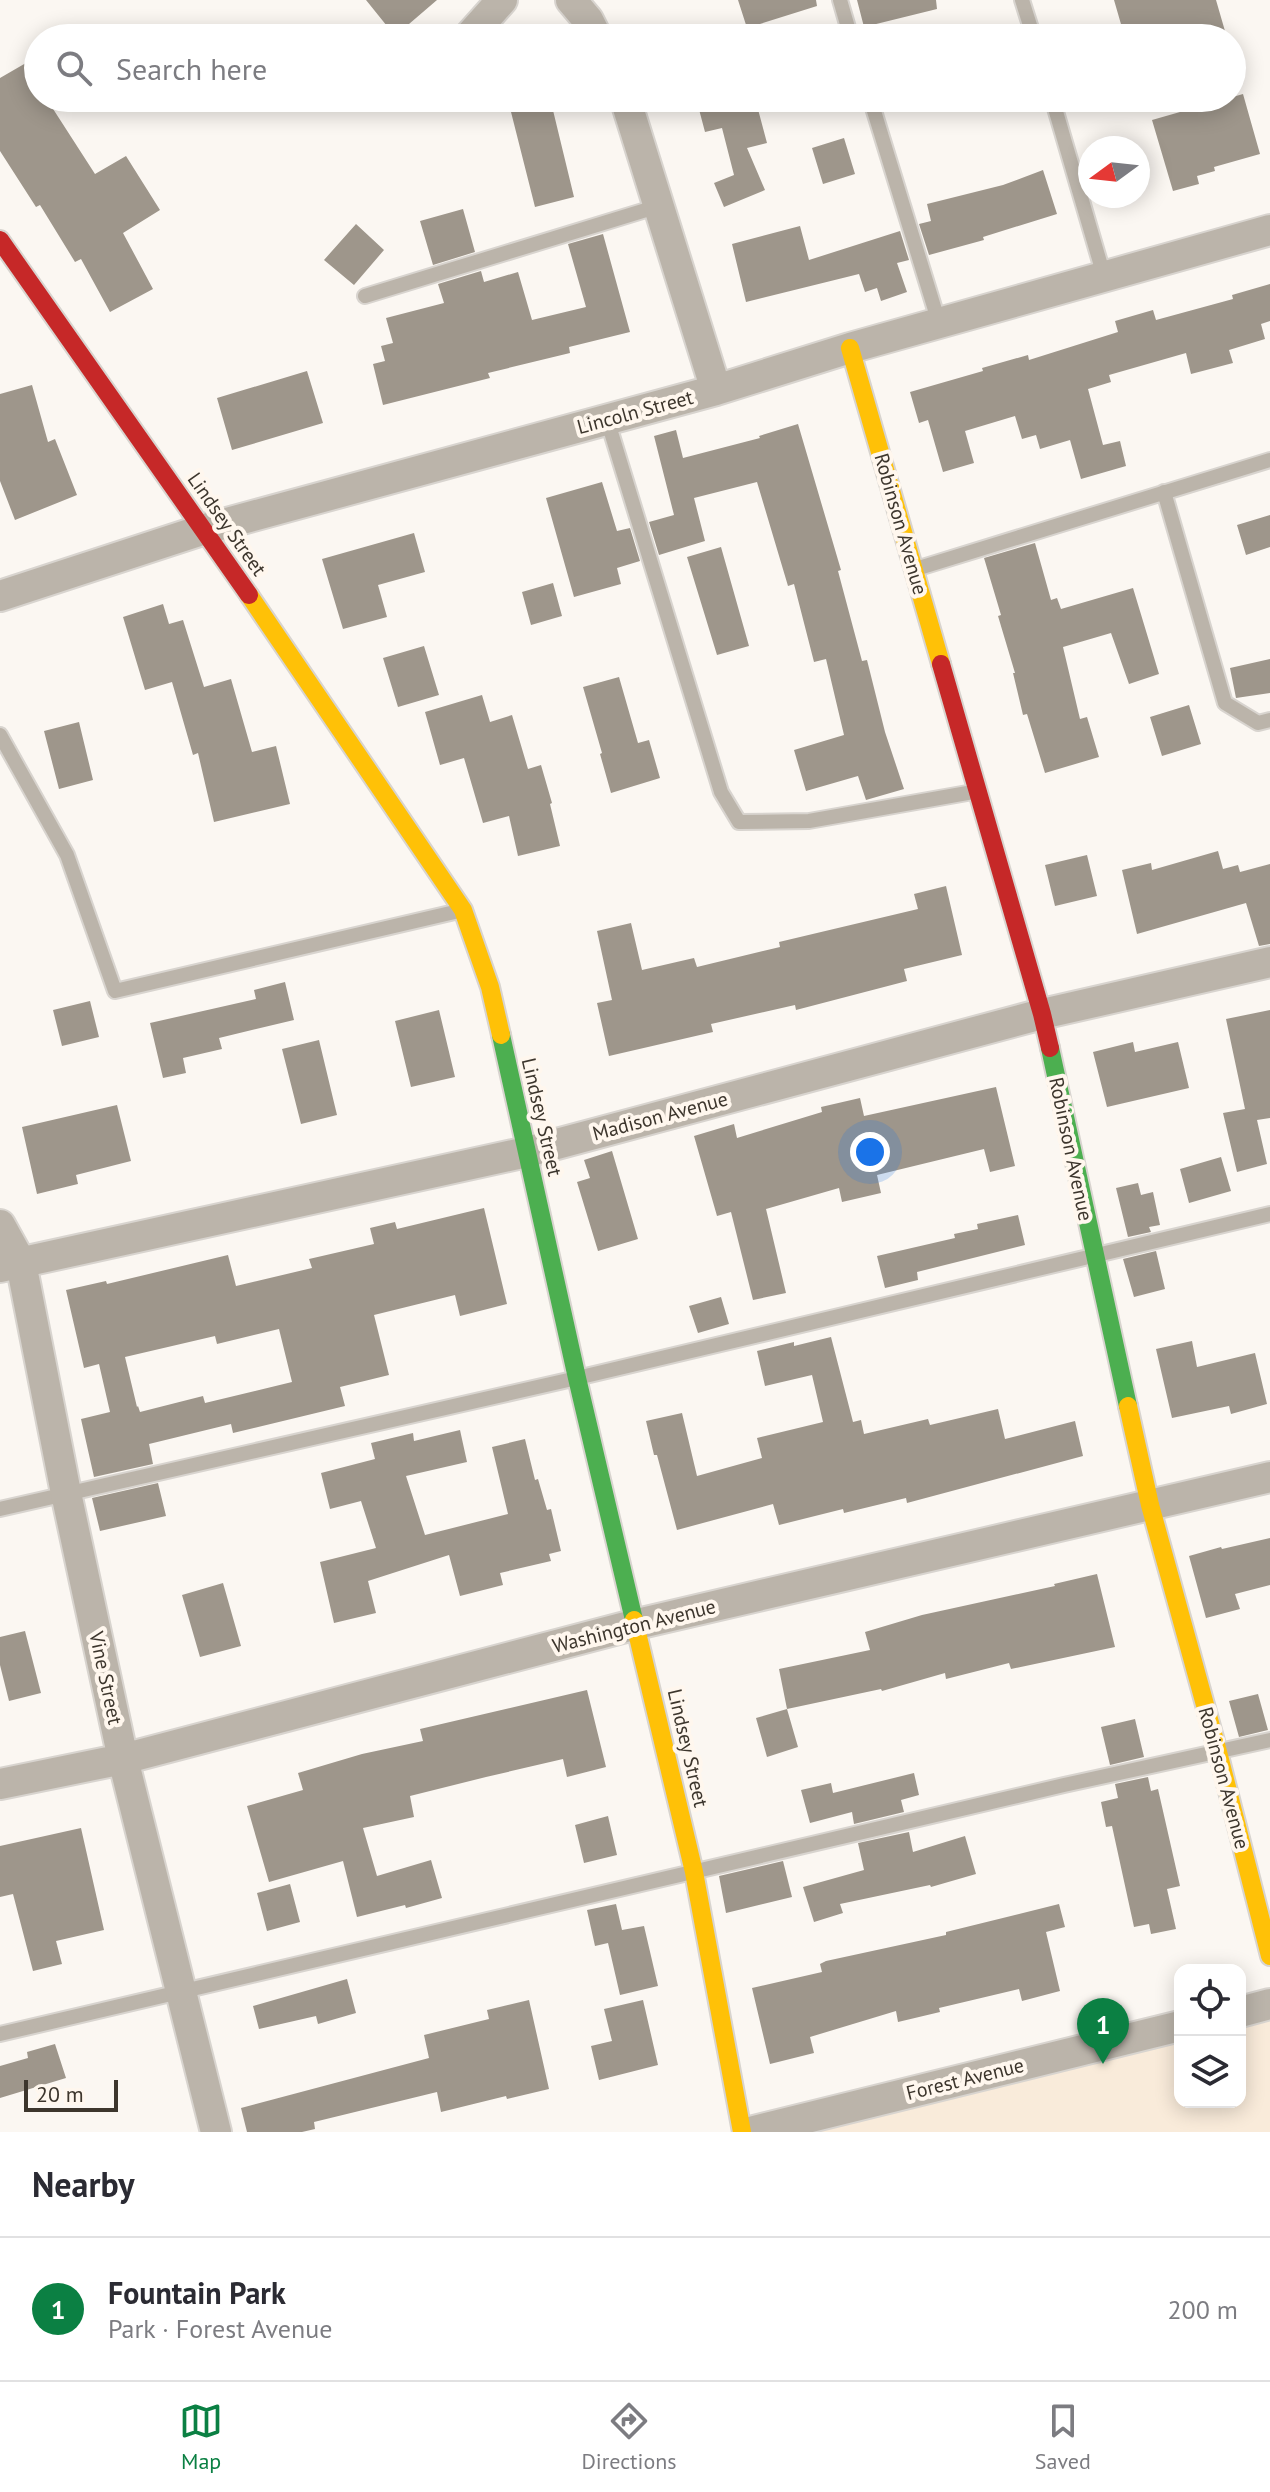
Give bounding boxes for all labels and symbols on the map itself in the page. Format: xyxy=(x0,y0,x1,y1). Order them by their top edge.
north arrow xyxy=(1078,136,1150,208)
street label: Lincoln Street xyxy=(574,384,696,440)
street label: Robinson Avenue xyxy=(868,450,934,598)
street label: Lindsey Street xyxy=(182,467,272,581)
street label: Lindsey Street xyxy=(516,1055,568,1179)
street label: Robinson Avenue xyxy=(1043,1075,1099,1223)
street label: Madison Avenue xyxy=(589,1085,731,1147)
your location xyxy=(850,1132,890,1172)
street label: Washington Avenue xyxy=(550,1593,718,1659)
street label: Vine Street xyxy=(83,1628,129,1727)
street label: Lindsey Street xyxy=(662,1686,714,1810)
street label: Robinson Avenue xyxy=(1193,1704,1255,1852)
pin: 1 xyxy=(1077,1998,1129,2064)
street label: Forest Avenue xyxy=(903,2052,1027,2106)
scale bar xyxy=(24,2076,118,2112)

